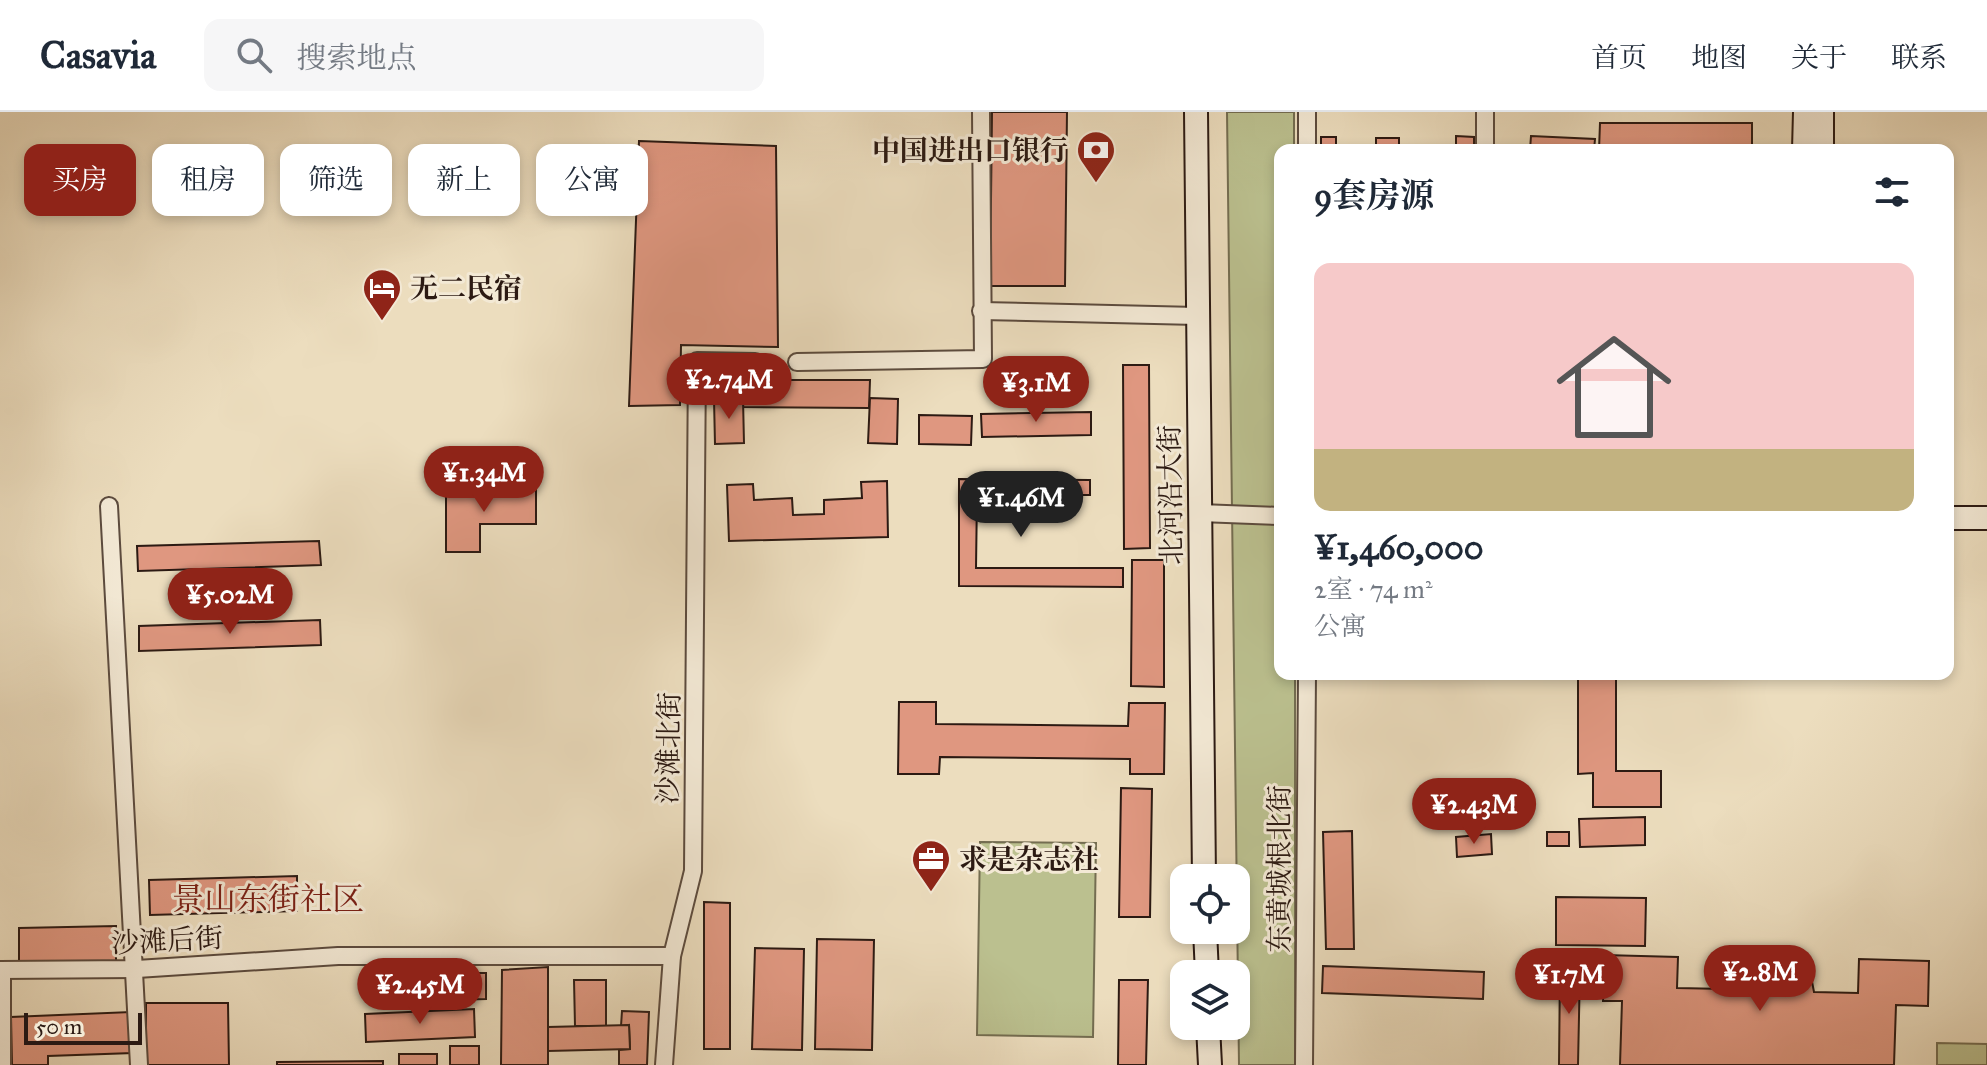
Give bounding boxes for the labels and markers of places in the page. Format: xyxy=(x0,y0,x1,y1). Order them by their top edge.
bank icon: 中国进出口银行 xyxy=(1075,129,1117,184)
place label: 中国进出口银行 xyxy=(872,133,1068,168)
hotel icon: 无二民宿 xyxy=(361,267,403,322)
place label: 无二民宿 xyxy=(410,271,522,306)
pin: ¥2.74M xyxy=(664,353,794,421)
pin: ¥3.1M xyxy=(980,356,1092,424)
pin: ¥1.34M xyxy=(419,446,549,514)
pin: ¥1.46M xyxy=(956,471,1086,539)
pin: ¥5.02M xyxy=(165,568,295,636)
pin: ¥2.43M xyxy=(1409,778,1539,846)
office icon: 求是杂志社 xyxy=(910,838,952,893)
place label: 求是杂志社 xyxy=(959,842,1099,877)
pin: ¥2.8M xyxy=(1704,945,1816,1013)
pin: ¥1.7M xyxy=(1513,948,1625,1016)
pin: ¥2.45M xyxy=(355,958,485,1026)

